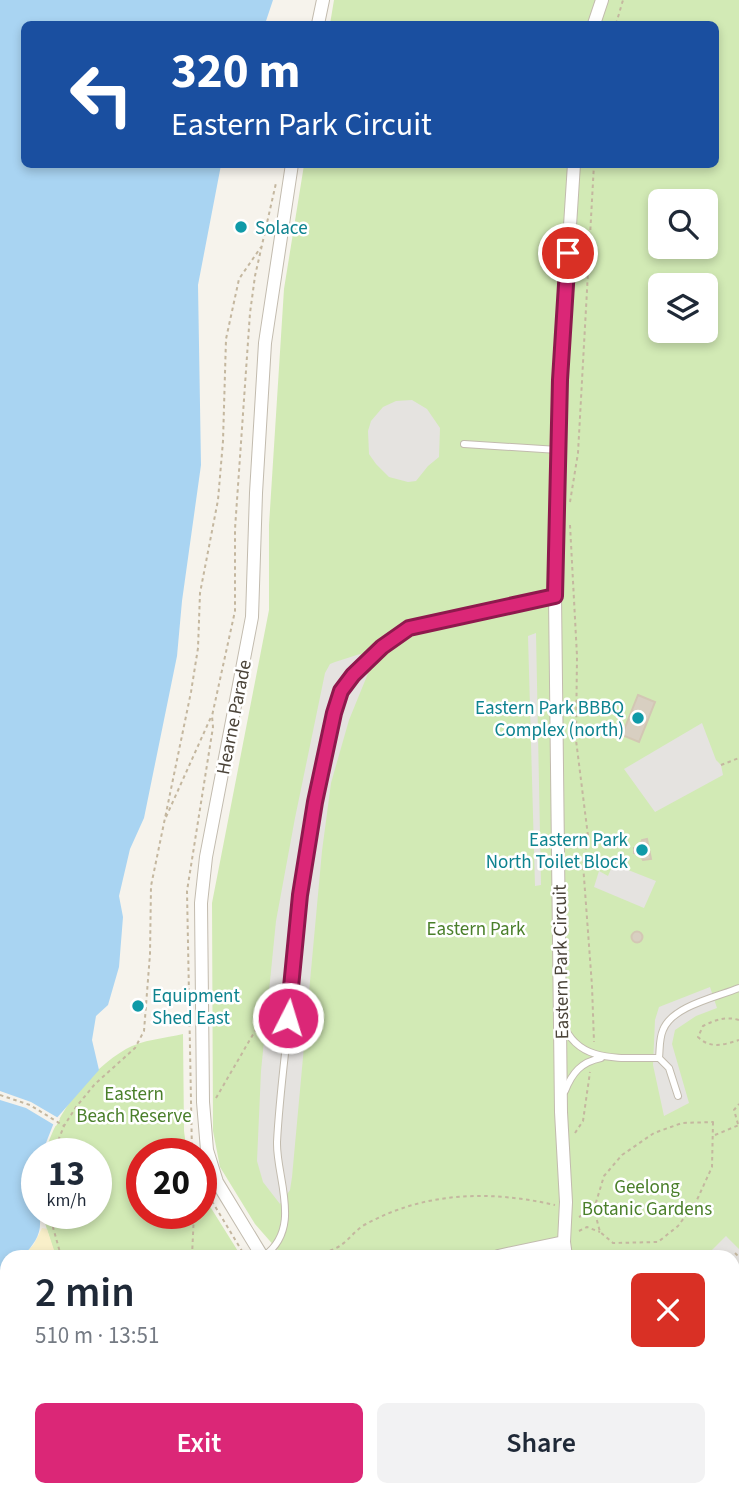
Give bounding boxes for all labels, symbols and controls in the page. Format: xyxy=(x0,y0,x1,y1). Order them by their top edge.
text: 320 m xyxy=(171,37,300,107)
icon: left xyxy=(56,49,147,140)
text: Eastern Park Circuit xyxy=(171,102,432,148)
map controls xyxy=(648,189,718,343)
button: search xyxy=(648,189,718,259)
place label: Solace xyxy=(255,215,308,242)
marker: Solace xyxy=(233,219,249,235)
pin xyxy=(538,223,598,283)
icon: arrive xyxy=(549,234,587,272)
button: layers xyxy=(648,273,718,343)
street label: Hearne Parade xyxy=(210,658,259,777)
place label: Eastern Park BBBQ Complex (north) xyxy=(475,695,624,744)
marker: Eastern Park BBBQ Complex (north) xyxy=(630,710,646,726)
place label: Eastern Park North Toilet Block xyxy=(486,827,629,876)
marker: Eastern Park North Toilet Block xyxy=(634,842,650,858)
street label: Eastern Park Circuit xyxy=(547,884,576,1040)
park label: Eastern Park xyxy=(426,916,526,943)
position arrow xyxy=(251,981,325,1055)
place label: Equipment Shed East xyxy=(152,983,240,1032)
marker: Equipment Shed East xyxy=(130,998,146,1014)
park label: Eastern Beach Reserve xyxy=(76,1081,192,1130)
speed limit sign: 20 xyxy=(126,1138,217,1229)
text: 13 xyxy=(48,1149,85,1199)
park label: Geelong Botanic Gardens xyxy=(582,1174,712,1223)
text: km/h xyxy=(47,1188,86,1213)
text: 2 min xyxy=(35,1263,135,1323)
button: close xyxy=(631,1273,705,1347)
text: 510 m · 13:51 xyxy=(35,1319,159,1352)
button: Exit xyxy=(35,1403,363,1483)
button: Share xyxy=(377,1403,705,1483)

